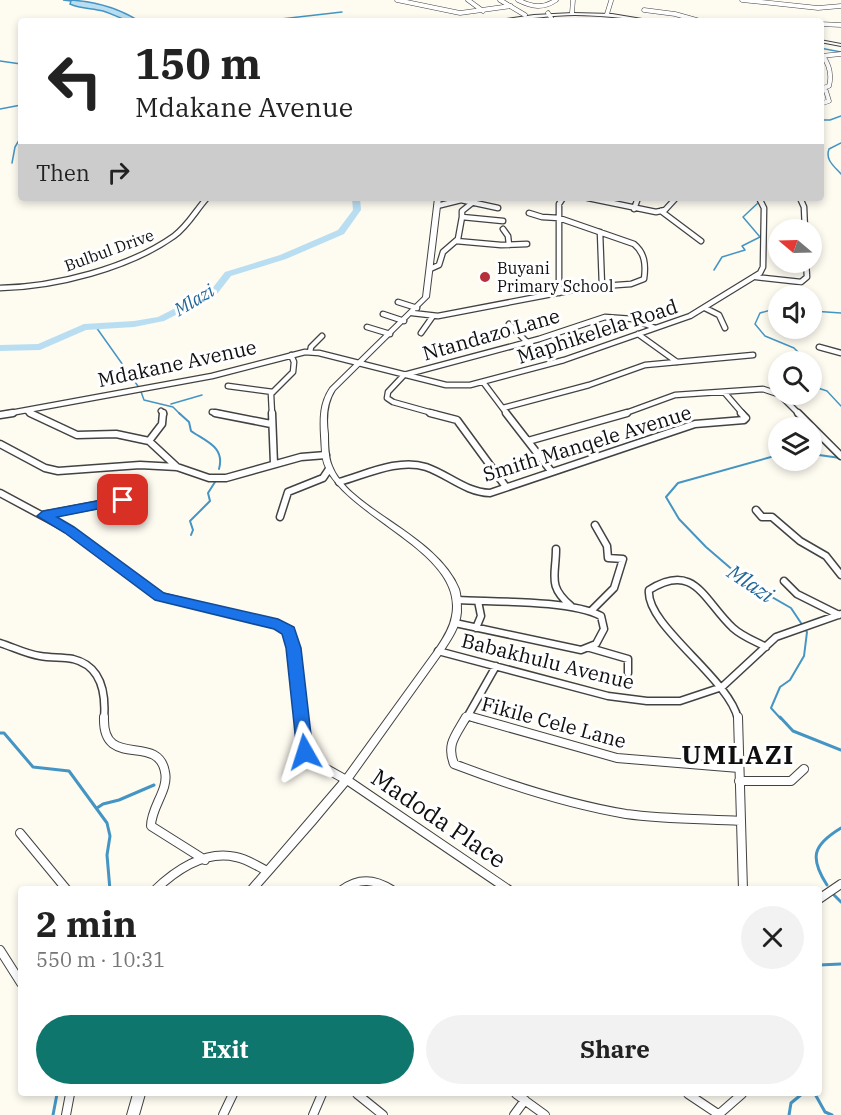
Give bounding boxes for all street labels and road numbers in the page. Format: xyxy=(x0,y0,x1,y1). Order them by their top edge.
street label: Bulbul Drive xyxy=(62,225,156,275)
street label: Maphikelela Road xyxy=(513,292,681,370)
street label: Ntandazo Lane xyxy=(419,302,563,366)
street label: Mdakane Avenue xyxy=(95,333,259,393)
street label: Smith Manqele Avenue xyxy=(479,398,695,488)
street label: Babakhulu Avenue xyxy=(459,626,637,696)
street label: Fikile Cele Lane xyxy=(479,690,629,754)
street label: Madoda Place xyxy=(365,761,513,875)

